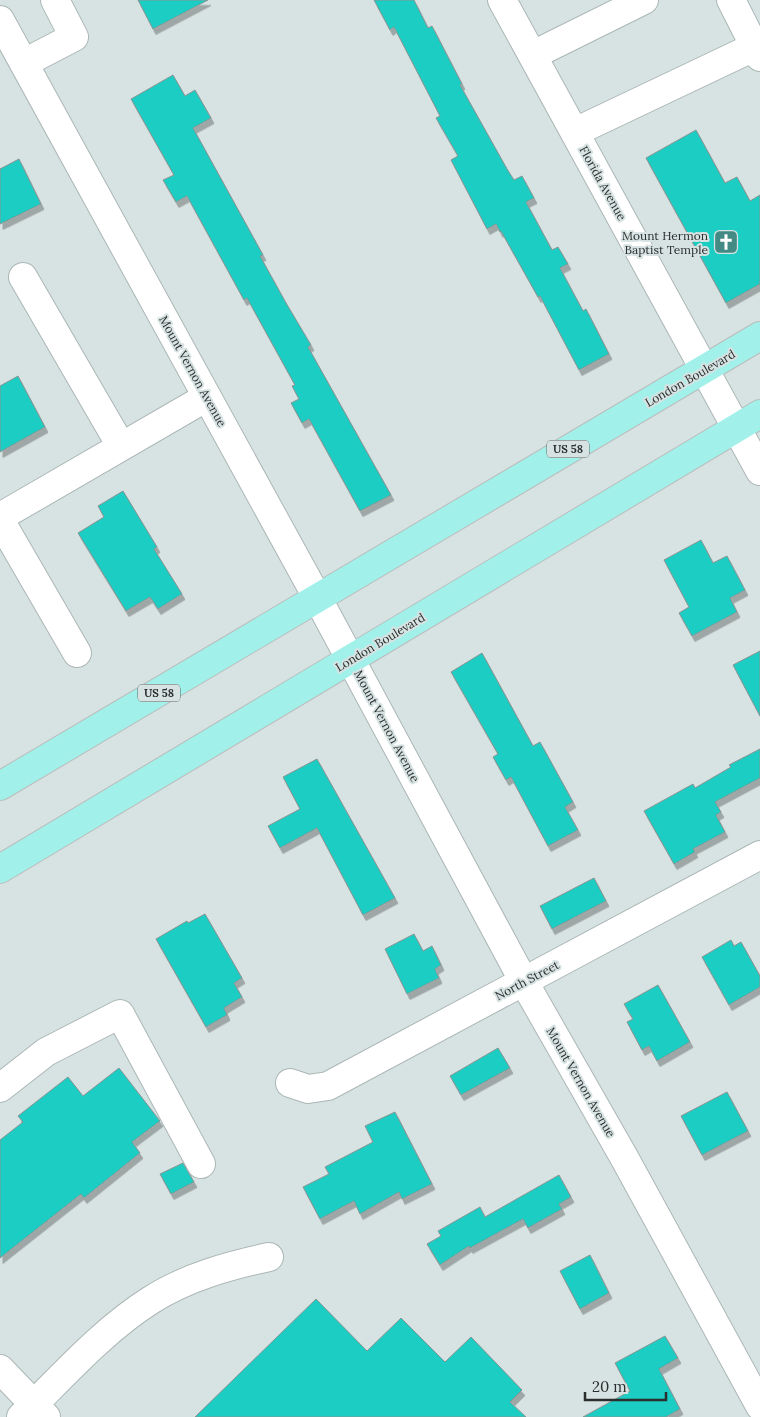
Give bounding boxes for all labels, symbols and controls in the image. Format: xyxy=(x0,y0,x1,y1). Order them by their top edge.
street label: Florida Avenue xyxy=(576,143,630,223)
place label: Mount Hermon Baptist Temple xyxy=(622,228,708,257)
church icon: Mount Hermon Baptist Temple xyxy=(713,229,739,255)
street label: Mount Vernon Avenue xyxy=(156,313,230,430)
street label: London Boulevard xyxy=(642,346,738,410)
road number: US 58 xyxy=(547,440,589,458)
street label: London Boulevard xyxy=(333,609,427,675)
street label: Mount Vernon Avenue xyxy=(351,667,423,785)
road number: US 58 xyxy=(138,684,180,701)
street label: North Street xyxy=(492,957,562,1003)
street label: Mount Vernon Avenue xyxy=(543,1024,619,1140)
scale bar xyxy=(585,1370,666,1402)
text: 20 m xyxy=(592,1377,627,1396)

